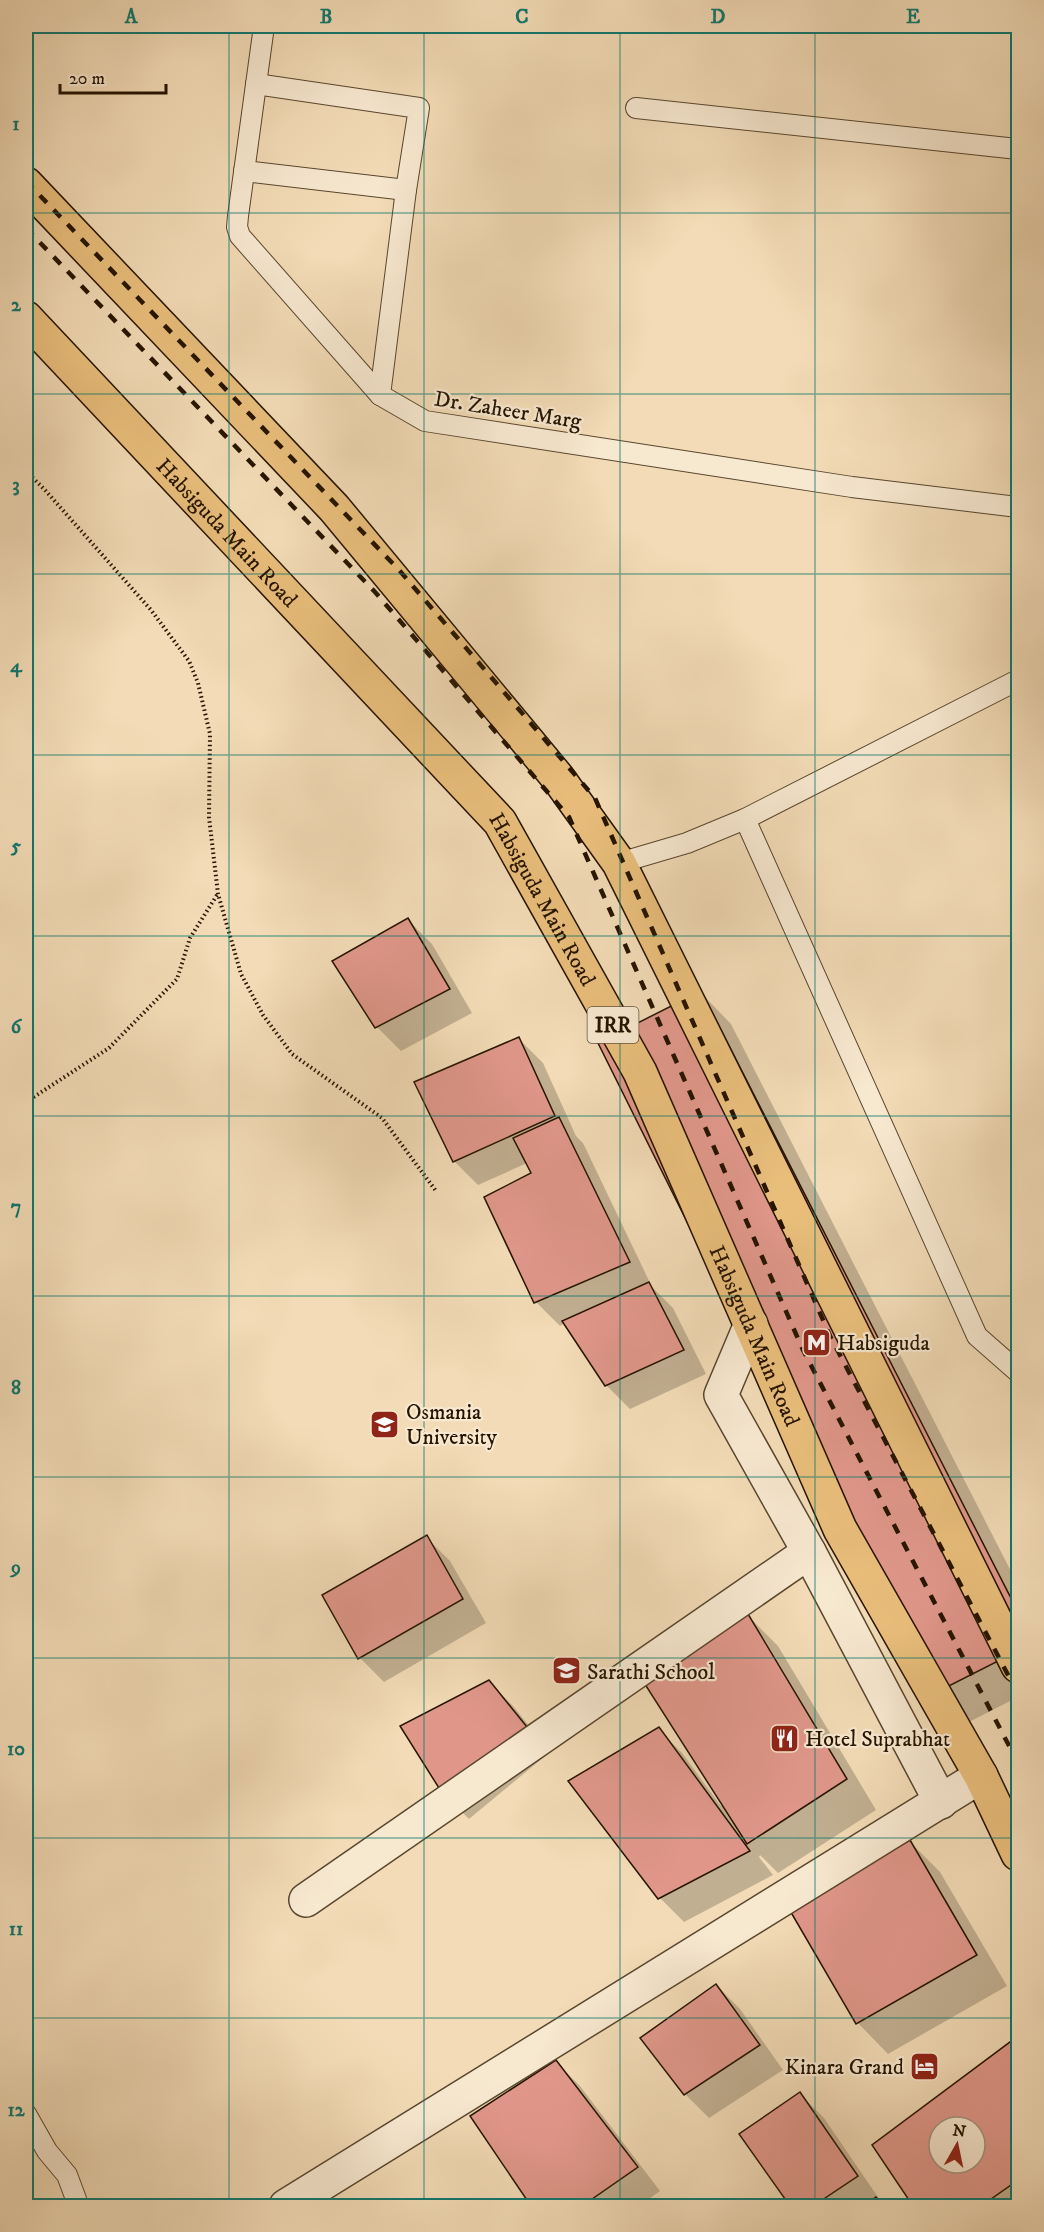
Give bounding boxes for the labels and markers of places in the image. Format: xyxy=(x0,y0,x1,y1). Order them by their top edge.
metro station icon: Habsiguda xyxy=(800,1326,832,1358)
place label: Habsiguda xyxy=(837,1330,930,1357)
place label: Osmania University xyxy=(406,1399,498,1451)
school or university icon: Osmania University xyxy=(369,1408,401,1440)
school or university icon: Sarathi School xyxy=(550,1655,582,1687)
place label: Sarathi School xyxy=(587,1659,715,1686)
restaurant icon: Hotel Suprabhat xyxy=(768,1722,800,1754)
place label: Hotel Suprabhat xyxy=(805,1726,950,1753)
hotel icon: Kinara Grand xyxy=(909,2050,941,2082)
place label: Kinara Grand xyxy=(784,2054,904,2081)

